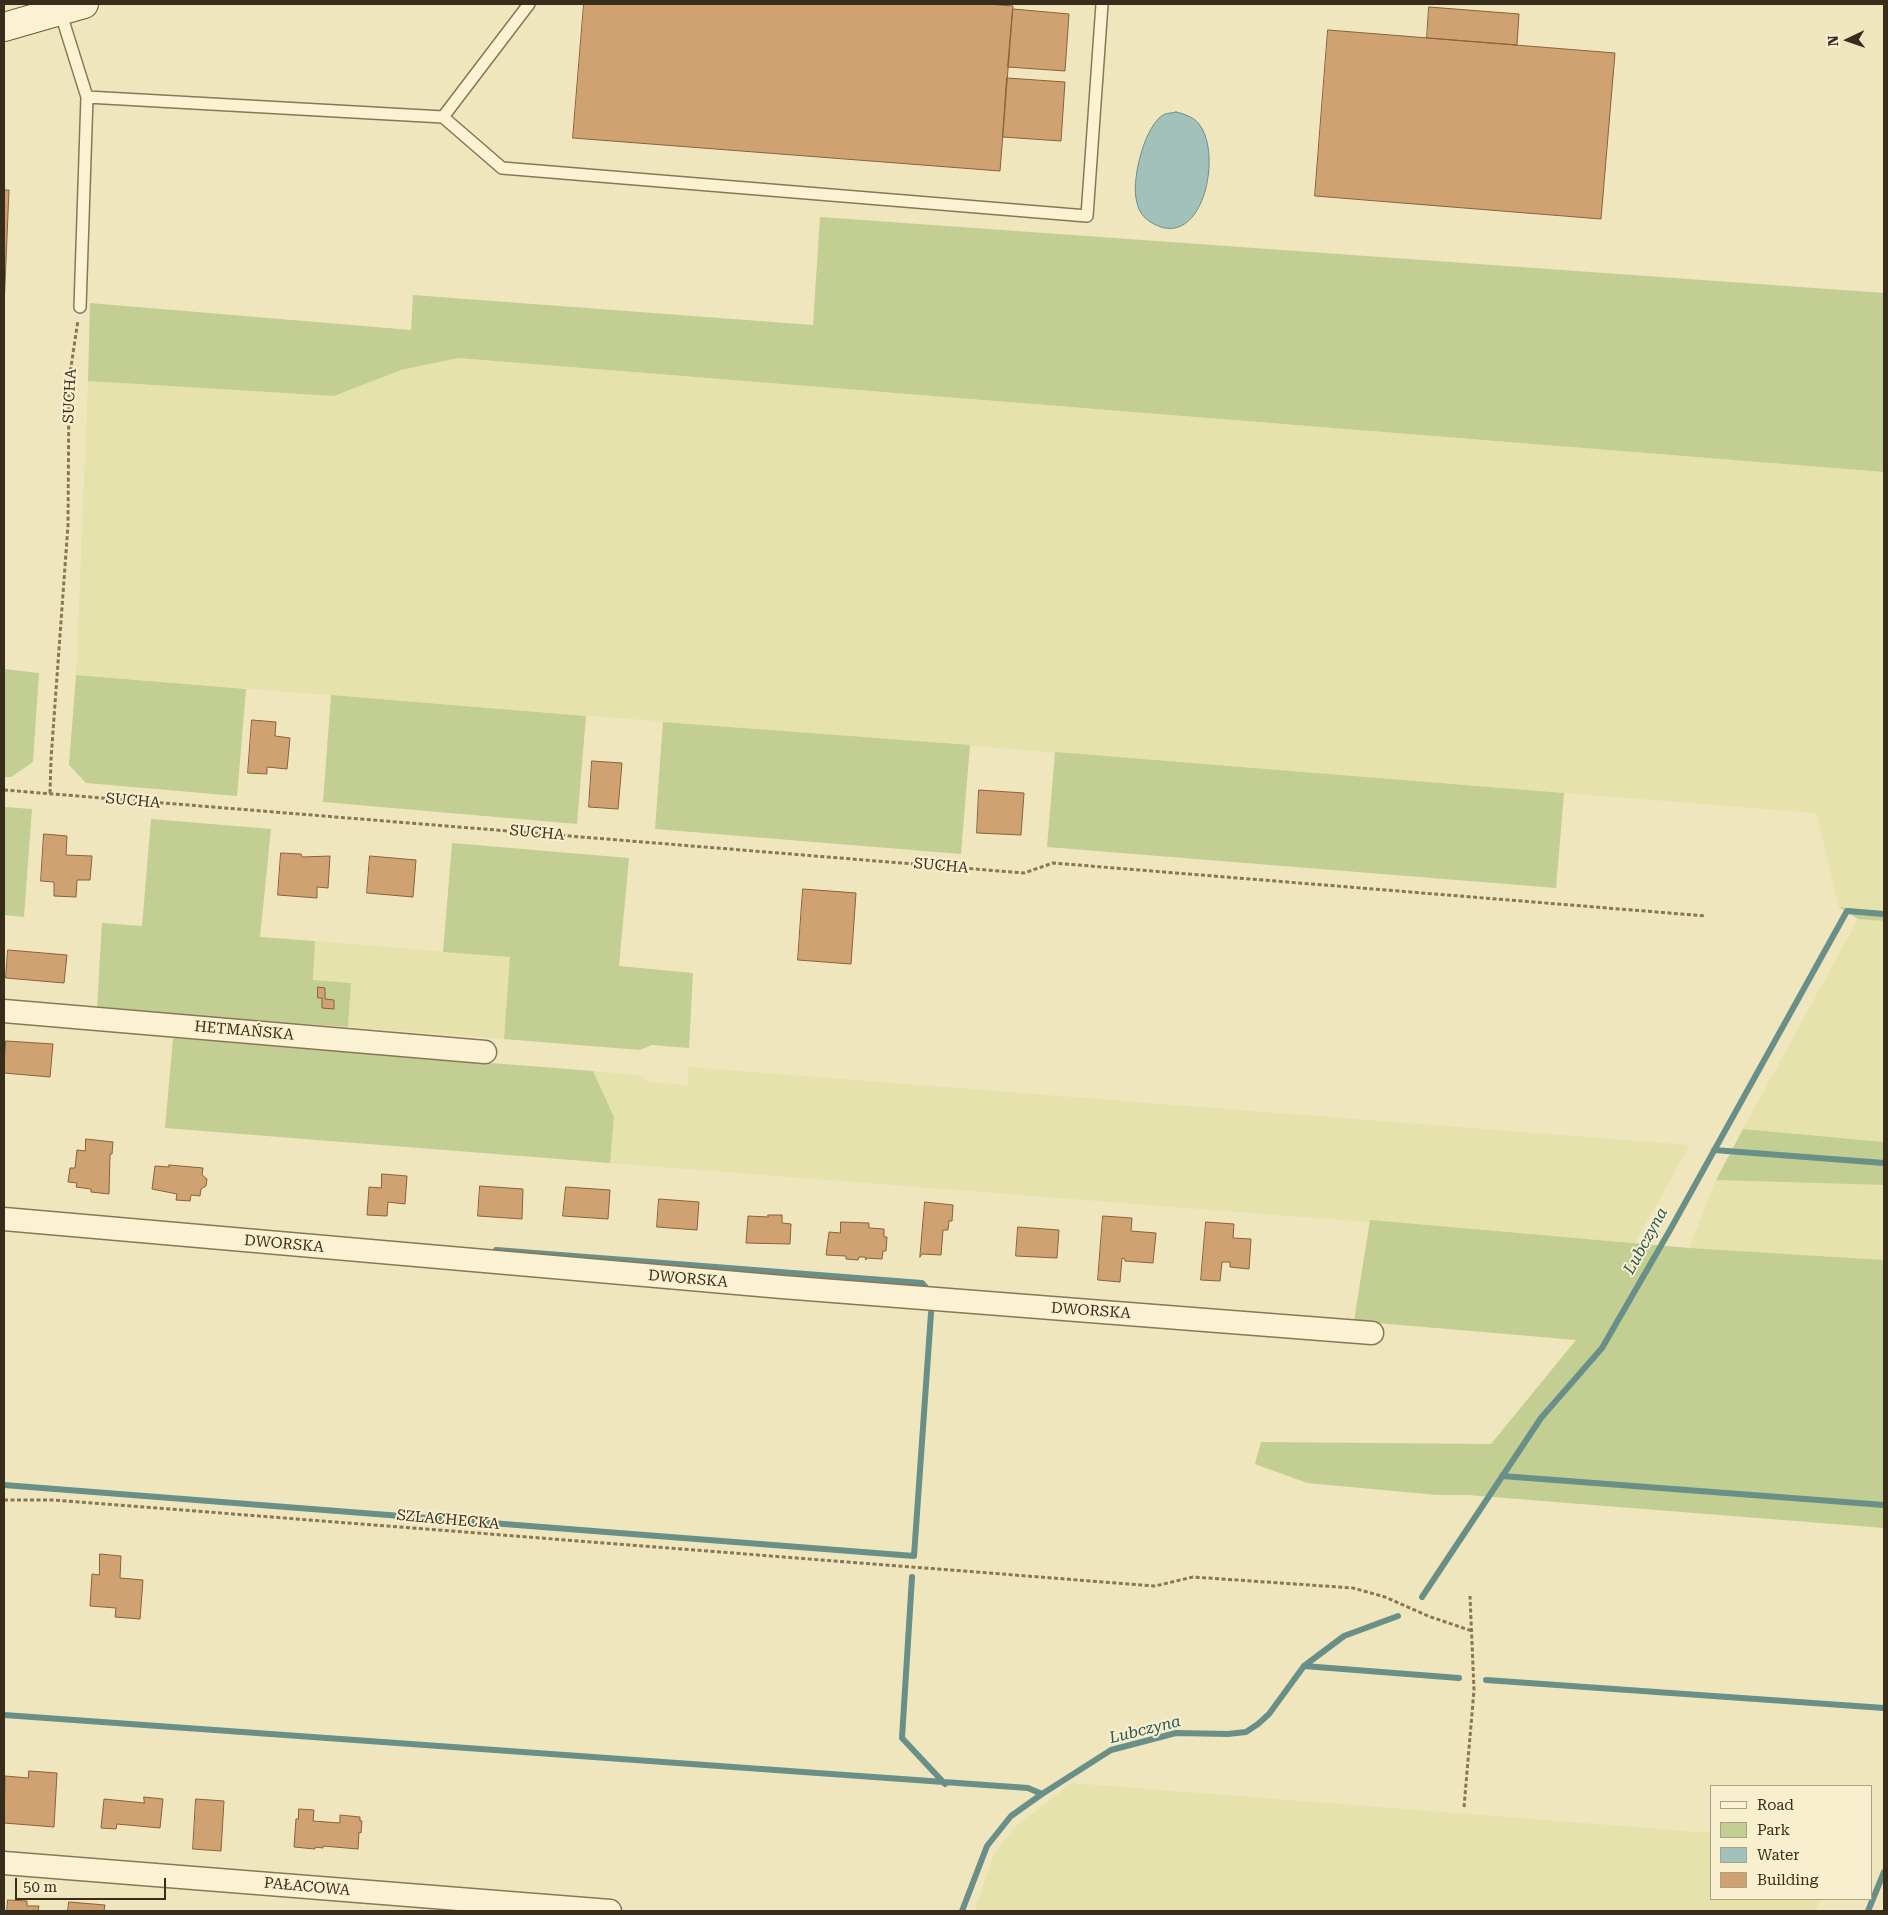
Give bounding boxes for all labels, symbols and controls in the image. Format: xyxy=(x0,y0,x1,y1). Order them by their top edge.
north arrow xyxy=(1823,15,1873,65)
text: N xyxy=(1825,35,1841,47)
street label: SUCHA xyxy=(60,368,80,424)
street label: SUCHA xyxy=(105,790,161,812)
street label: SUCHA xyxy=(509,822,565,844)
street label: SUCHA xyxy=(913,855,969,877)
street label: HETMAŃSKA xyxy=(193,1018,295,1044)
water label: Lubczyna xyxy=(1620,1204,1672,1278)
street label: DWORSKA xyxy=(243,1232,325,1256)
street label: DWORSKA xyxy=(647,1267,729,1291)
street label: DWORSKA xyxy=(1051,1299,1131,1323)
street label: SZLACHECKA xyxy=(396,1507,500,1533)
water label: Lubczyna xyxy=(1107,1712,1183,1748)
legend xyxy=(1710,1785,1873,1900)
text: Road xyxy=(1757,1796,1794,1814)
text: Park xyxy=(1757,1821,1790,1839)
text: Water xyxy=(1757,1846,1799,1864)
scale bar xyxy=(18,1868,169,1900)
text: Building xyxy=(1757,1871,1818,1889)
street label: PAŁACOWA xyxy=(263,1874,351,1900)
text: 50 m xyxy=(23,1878,57,1896)

